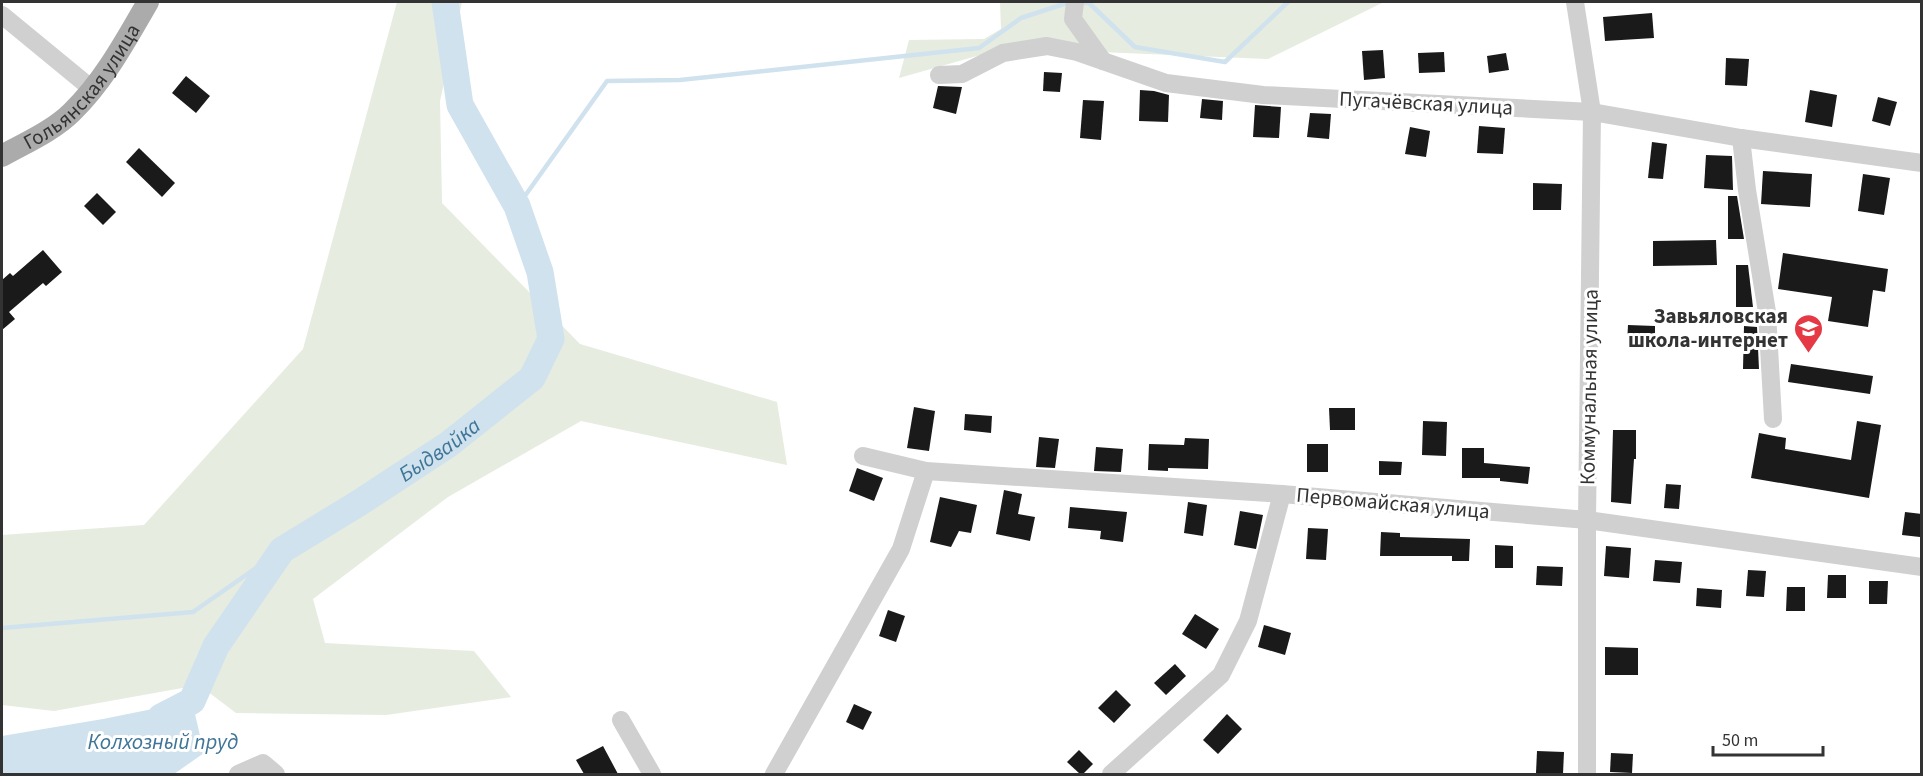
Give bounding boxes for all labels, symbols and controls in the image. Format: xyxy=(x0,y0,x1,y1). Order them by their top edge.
street label: Гольянская улица xyxy=(18,18,147,157)
street label: Пугачёвская улица xyxy=(1338,83,1514,123)
street label: Коммунальная улица xyxy=(1572,289,1606,485)
place label: Завьяловская школа-интернет xyxy=(1628,301,1788,355)
school or university icon: Завьяловская школа-интернет xyxy=(1793,312,1825,354)
water label: Быдвайка xyxy=(392,410,488,490)
street label: Первомайская улица xyxy=(1295,480,1491,526)
scale bar xyxy=(1713,719,1822,757)
water label: Колхозный пруд xyxy=(88,726,238,758)
text: 50 m xyxy=(1722,728,1758,753)

